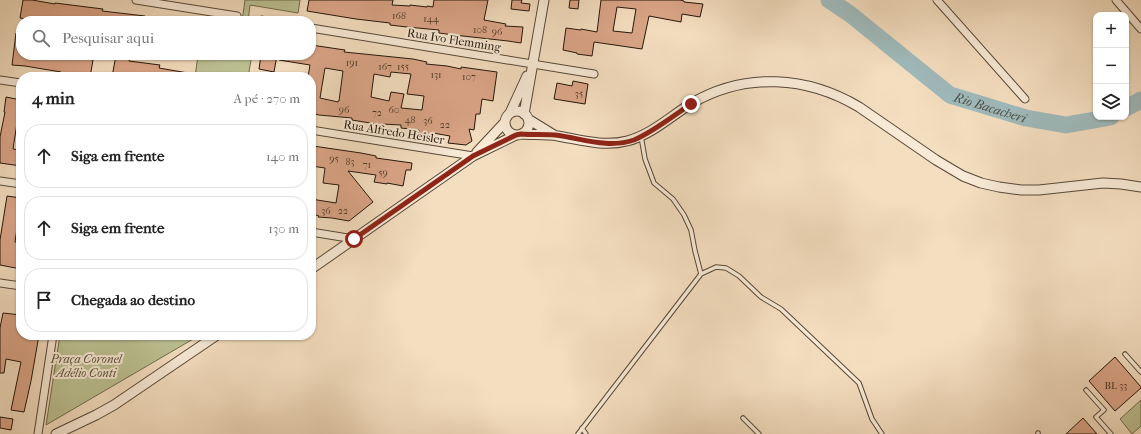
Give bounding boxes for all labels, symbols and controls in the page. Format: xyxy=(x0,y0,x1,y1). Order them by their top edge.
house number: 168 xyxy=(392,10,406,22)
map controls xyxy=(1093,12,1129,120)
button: + xyxy=(1093,12,1129,48)
house number: 144 xyxy=(423,13,440,25)
search box xyxy=(16,16,316,60)
house number: 108 xyxy=(473,24,487,36)
street label: Rua Ivo Flemming xyxy=(406,26,503,54)
house number: 96 xyxy=(492,26,503,38)
icon: search xyxy=(30,27,52,49)
text: Pesquisar aqui xyxy=(62,29,154,47)
button: − xyxy=(1093,48,1129,84)
house number: 191 xyxy=(346,57,358,69)
house number: 167 xyxy=(378,61,392,73)
house number: 155 xyxy=(397,61,409,73)
house number: 131 xyxy=(430,69,442,81)
house number: 107 xyxy=(462,71,476,83)
button: layers xyxy=(1093,84,1129,120)
text: 4 min xyxy=(32,88,75,108)
house number: 35 xyxy=(575,88,583,100)
water label: Rio Bacacheri xyxy=(951,89,1029,126)
text: A pé · 270 m xyxy=(233,91,300,106)
route end xyxy=(682,95,700,113)
house number: 96 xyxy=(339,104,350,116)
house number: 60 xyxy=(389,104,399,116)
house number: 72 xyxy=(372,107,382,119)
house number: 48 xyxy=(405,114,415,126)
house number: 36 xyxy=(423,115,433,127)
street label: Rua Alfredo Heisler xyxy=(342,117,446,147)
house number: 22 xyxy=(440,119,450,131)
icon: ahead xyxy=(33,145,55,167)
text: Siga em frente xyxy=(71,147,164,165)
text: 140 m xyxy=(266,149,299,164)
house number: 95 xyxy=(329,153,339,165)
house number: 83 xyxy=(345,156,355,168)
house number: 71 xyxy=(363,159,371,171)
house number: 59 xyxy=(378,167,388,179)
house number: 36 xyxy=(321,205,331,217)
house number: 22 xyxy=(338,205,348,217)
icon: ahead xyxy=(33,217,55,239)
text: Siga em frente xyxy=(71,219,164,237)
text: 130 m xyxy=(268,221,299,236)
route start xyxy=(345,230,363,248)
icon: arrive xyxy=(33,289,55,311)
text: Chegada ao destino xyxy=(71,291,195,309)
park label: Praça Coronel Adélio Conti xyxy=(50,352,123,380)
house number: BL 33 xyxy=(1105,380,1127,392)

